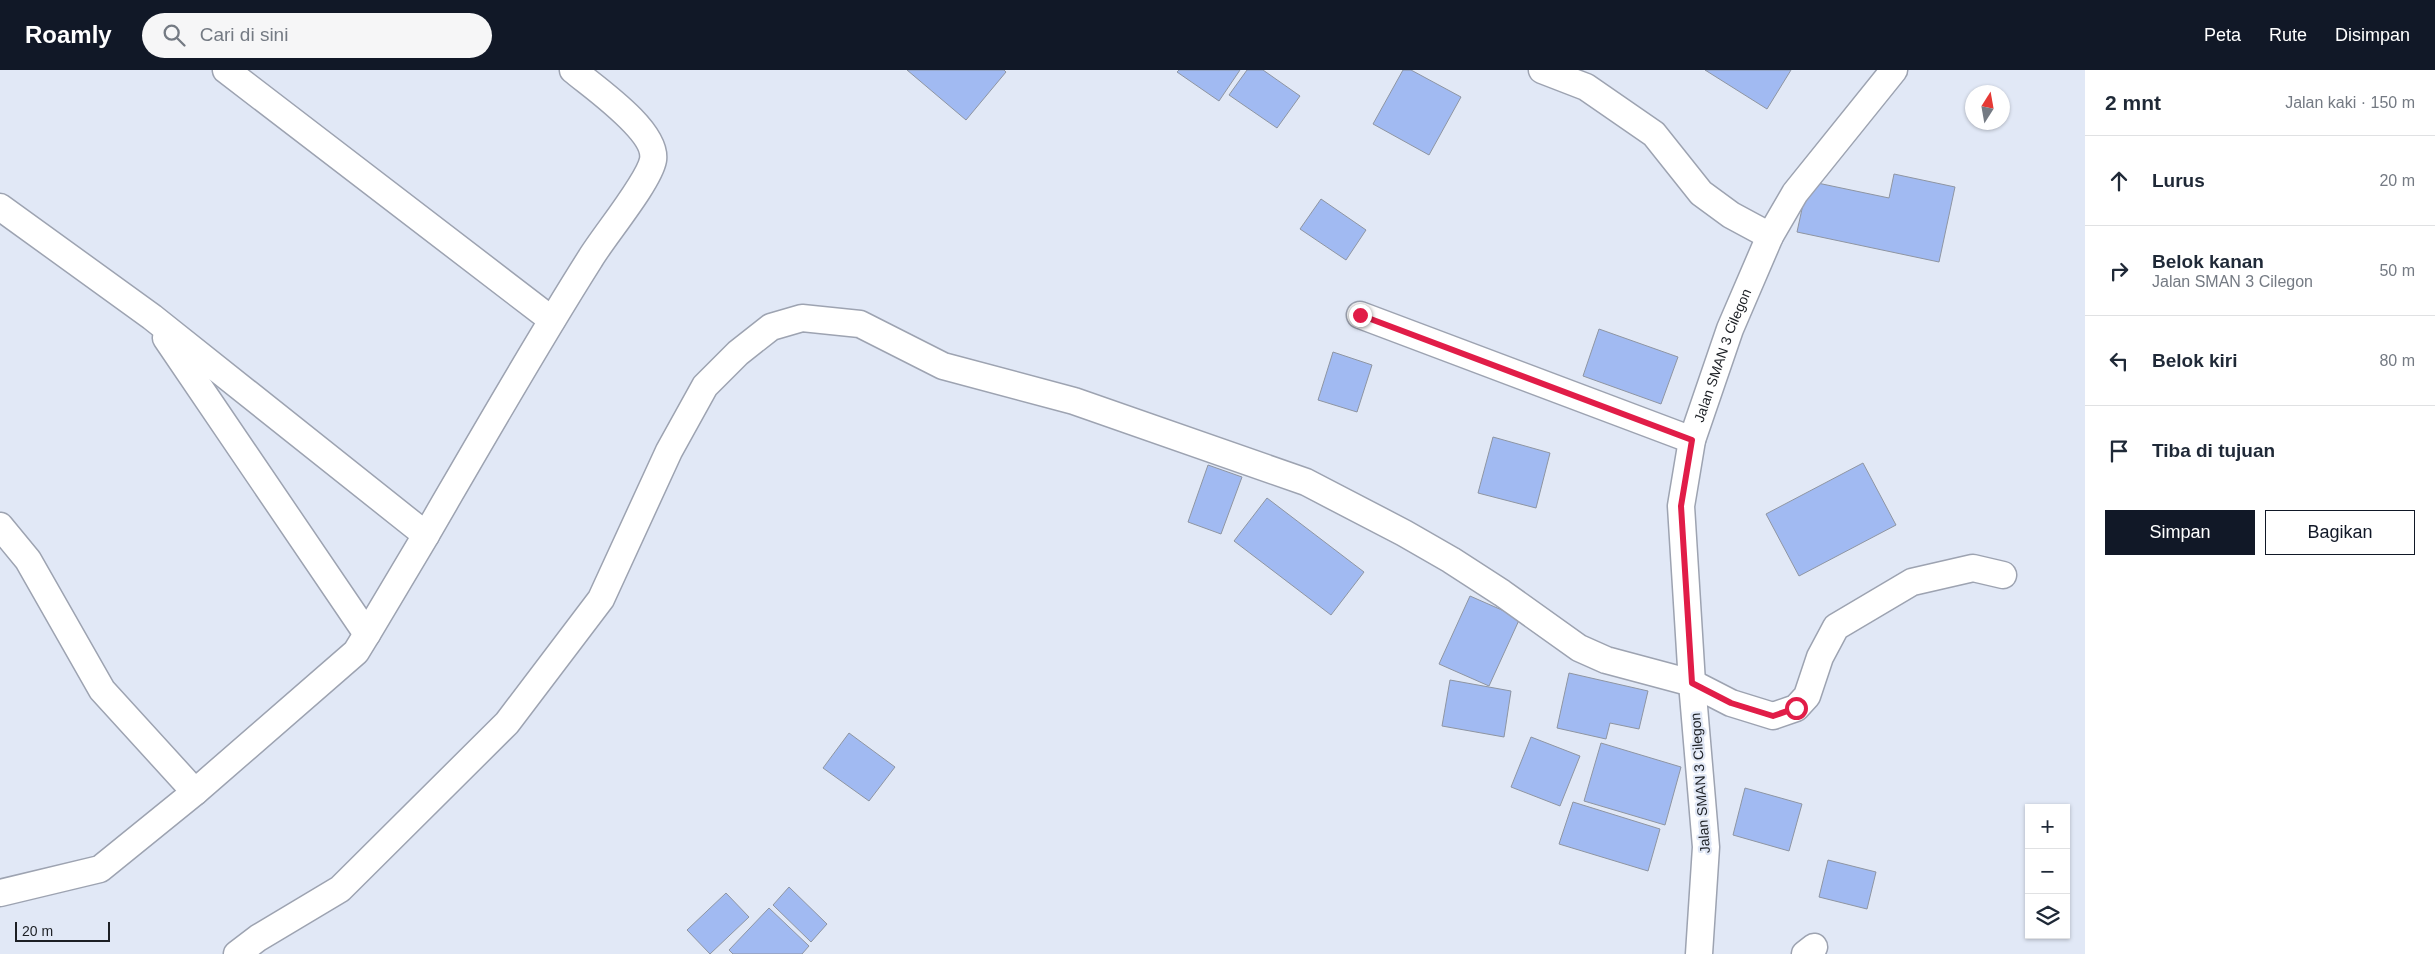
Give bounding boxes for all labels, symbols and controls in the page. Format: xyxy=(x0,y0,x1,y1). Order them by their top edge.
search box xyxy=(142,13,492,58)
text: Roamly xyxy=(25,21,112,48)
icon: search xyxy=(160,21,188,49)
text: Cari di sini xyxy=(200,24,288,45)
text: Peta xyxy=(2204,25,2241,45)
text: Rute xyxy=(2269,25,2307,45)
text: Disimpan xyxy=(2335,25,2410,45)
north arrow xyxy=(1965,85,2010,130)
text: 2 mnt xyxy=(2105,91,2161,114)
text: Jalan kaki · 150 m xyxy=(2285,94,2415,111)
icon: ahead xyxy=(2105,167,2133,195)
text: Lurus xyxy=(2152,170,2205,191)
text: 20 m xyxy=(2379,172,2415,189)
text: Belok kanan xyxy=(2152,251,2264,272)
icon: right xyxy=(2105,257,2133,285)
text: 50 m xyxy=(2379,262,2415,279)
text: Jalan SMAN 3 Cilegon xyxy=(2152,273,2313,290)
street label: Jalan SMAN 3 Cilegon xyxy=(1691,286,1754,424)
route end xyxy=(1349,304,1372,327)
icon: left xyxy=(2105,347,2133,375)
text: Belok kiri xyxy=(2152,350,2238,371)
text: 80 m xyxy=(2379,352,2415,369)
icon: arrive xyxy=(2105,437,2133,465)
text: Tiba di tujuan xyxy=(2152,440,2275,461)
button: Simpan xyxy=(2105,510,2255,555)
button: Bagikan xyxy=(2265,510,2415,555)
route start xyxy=(1785,697,1808,720)
street label: Jalan SMAN 3 Cilegon xyxy=(1687,712,1713,854)
map controls xyxy=(2025,804,2070,939)
button: + xyxy=(2025,804,2070,849)
button: − xyxy=(2025,849,2070,894)
button: layers xyxy=(2025,894,2070,939)
scale bar xyxy=(15,919,110,942)
text: 20 m xyxy=(22,923,53,939)

